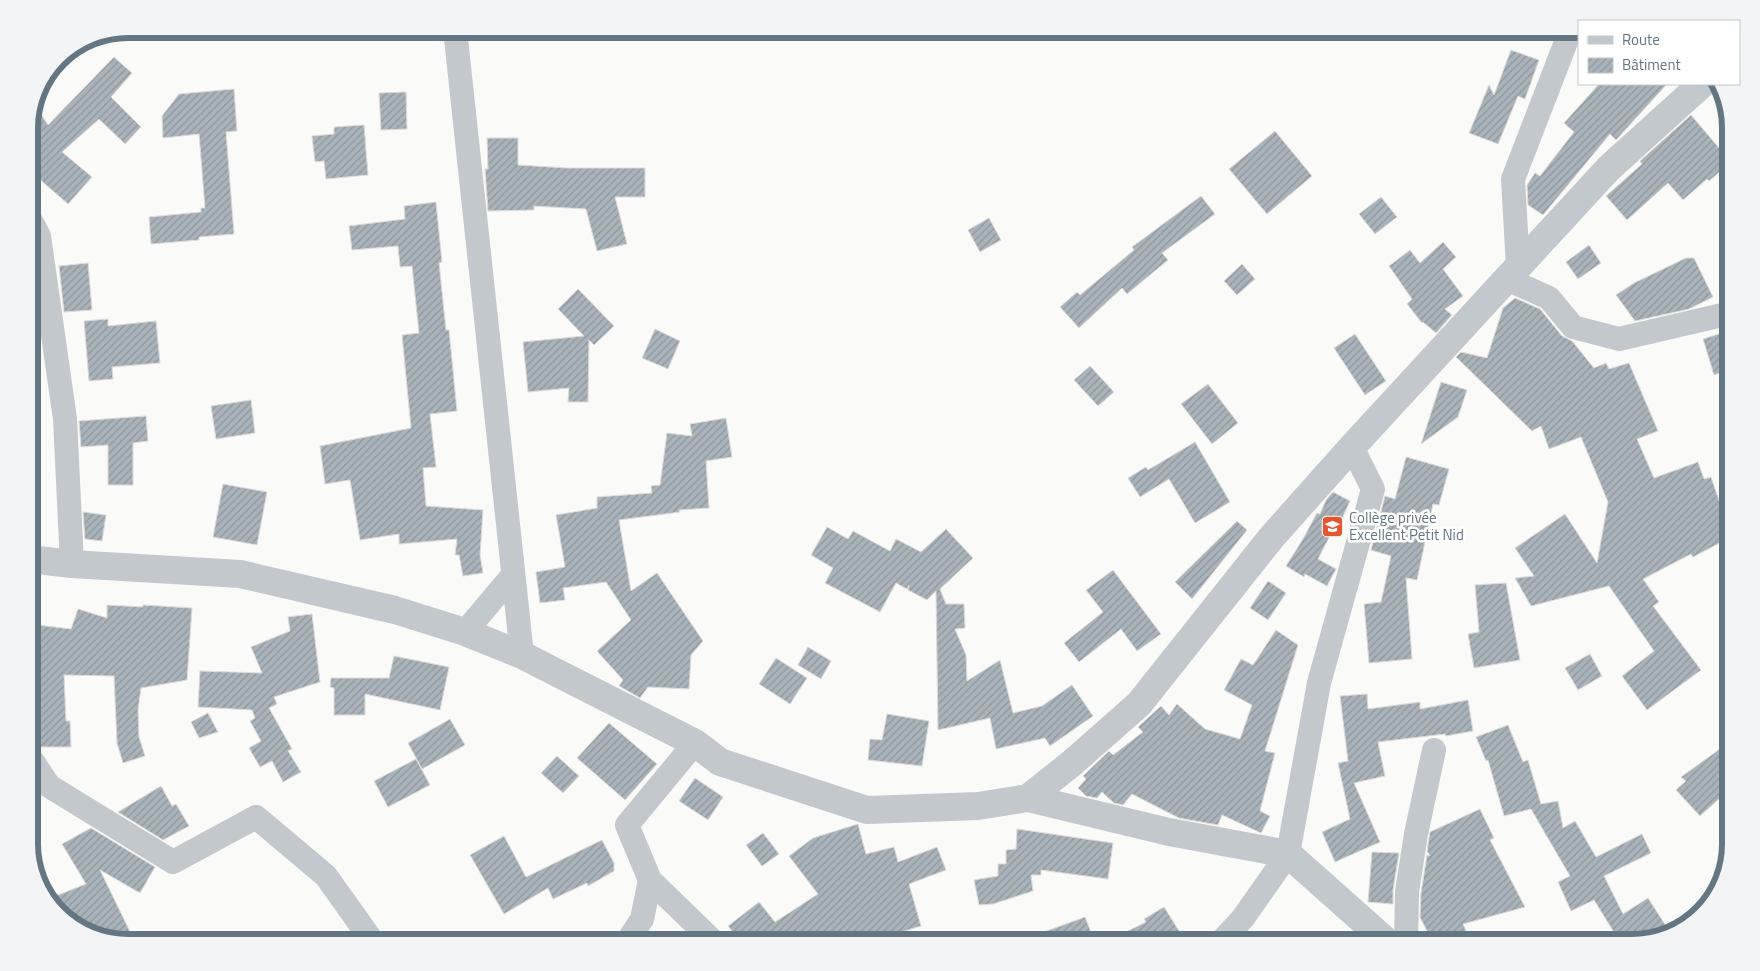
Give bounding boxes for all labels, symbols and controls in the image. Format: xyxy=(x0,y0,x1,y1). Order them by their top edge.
legend xyxy=(1578,20,1740,85)
text: Route xyxy=(1622,28,1660,51)
text: Bâtiment xyxy=(1622,53,1681,76)
place label: Collège privée Excellent Petit Nid xyxy=(1349,506,1464,546)
school or university icon: Collège privée Excellent Petit Nid xyxy=(1321,514,1345,538)

